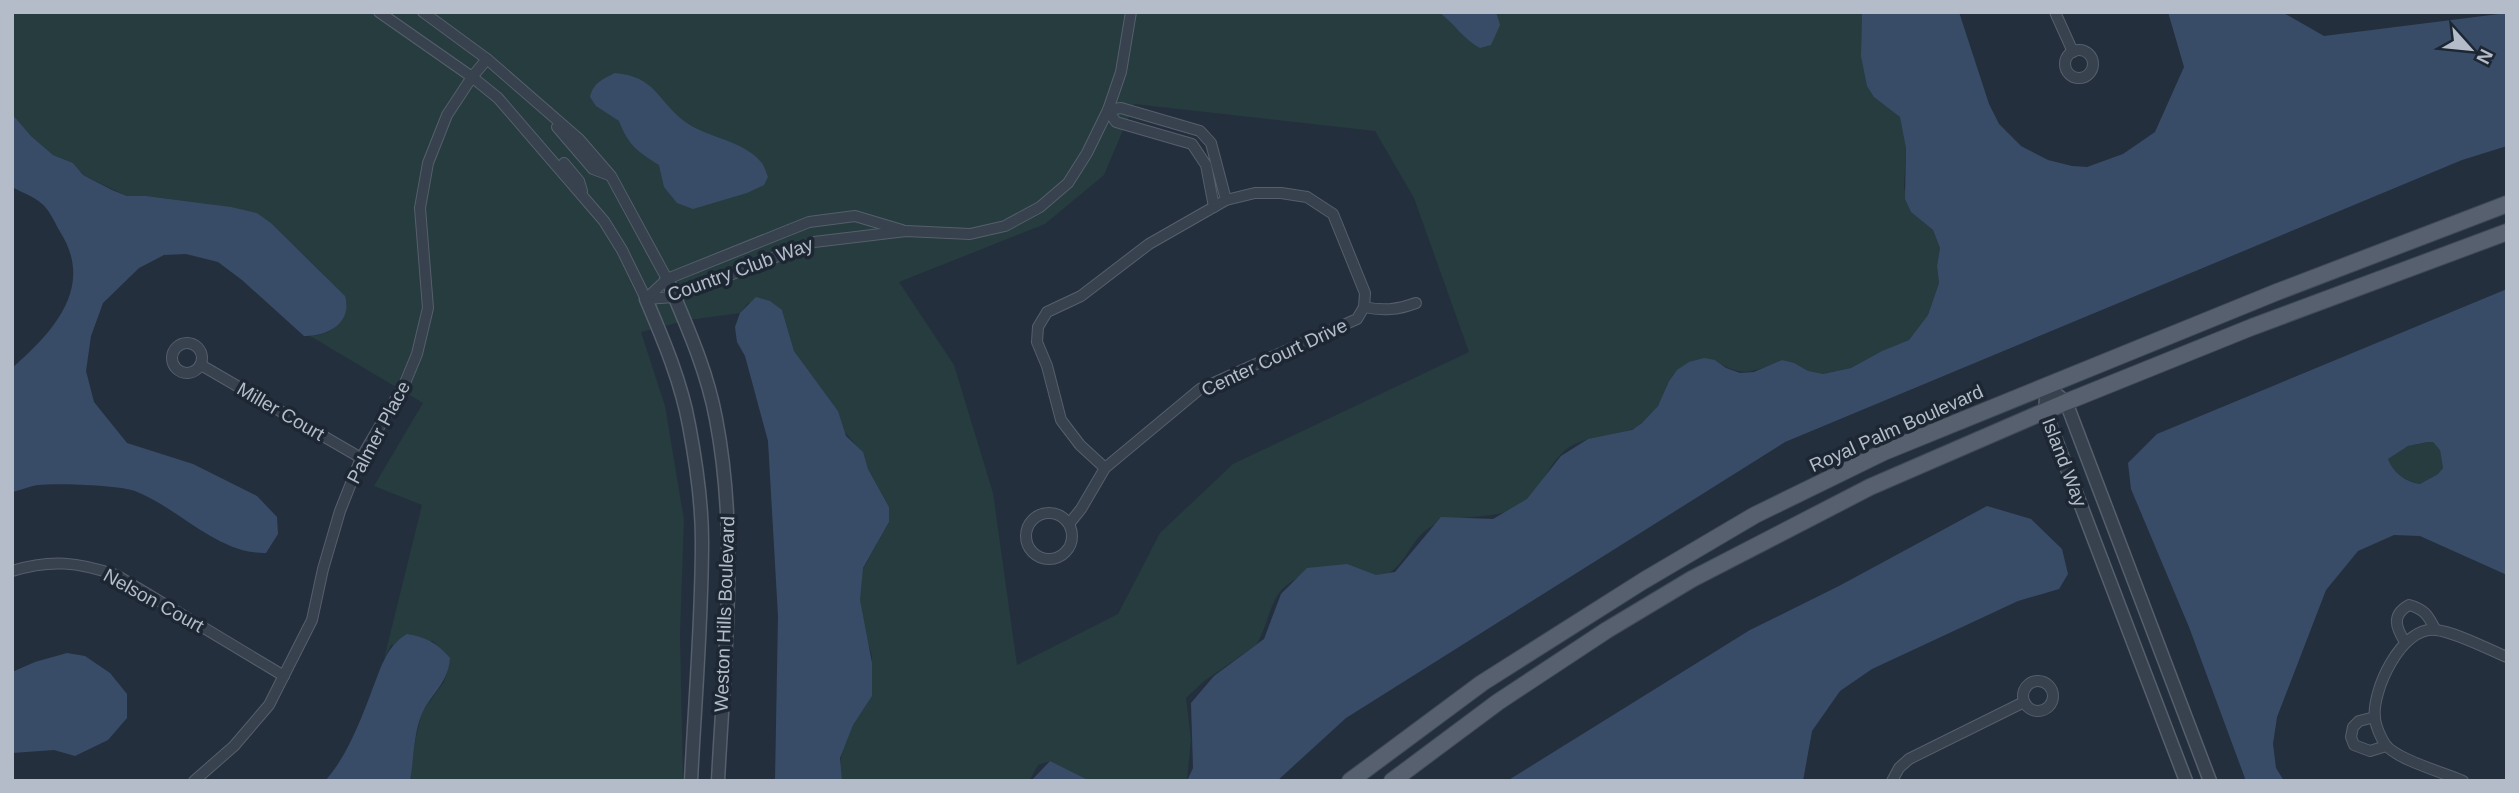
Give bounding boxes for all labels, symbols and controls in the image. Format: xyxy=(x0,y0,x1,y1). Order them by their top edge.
north arrow xyxy=(2435,14,2505,84)
text: N xyxy=(2472,46,2497,67)
street label: Country Club Way xyxy=(664,233,816,306)
street label: Center Court Drive xyxy=(1198,314,1350,400)
street label: Palmer Place xyxy=(343,377,414,487)
street label: Miller Court xyxy=(233,378,329,445)
street label: Royal Palm Boulevard xyxy=(1806,381,1986,476)
street label: Island Way xyxy=(2038,415,2091,510)
street label: Weston Hills Boulevard xyxy=(711,516,738,712)
street label: Nelson Court xyxy=(100,564,208,637)

